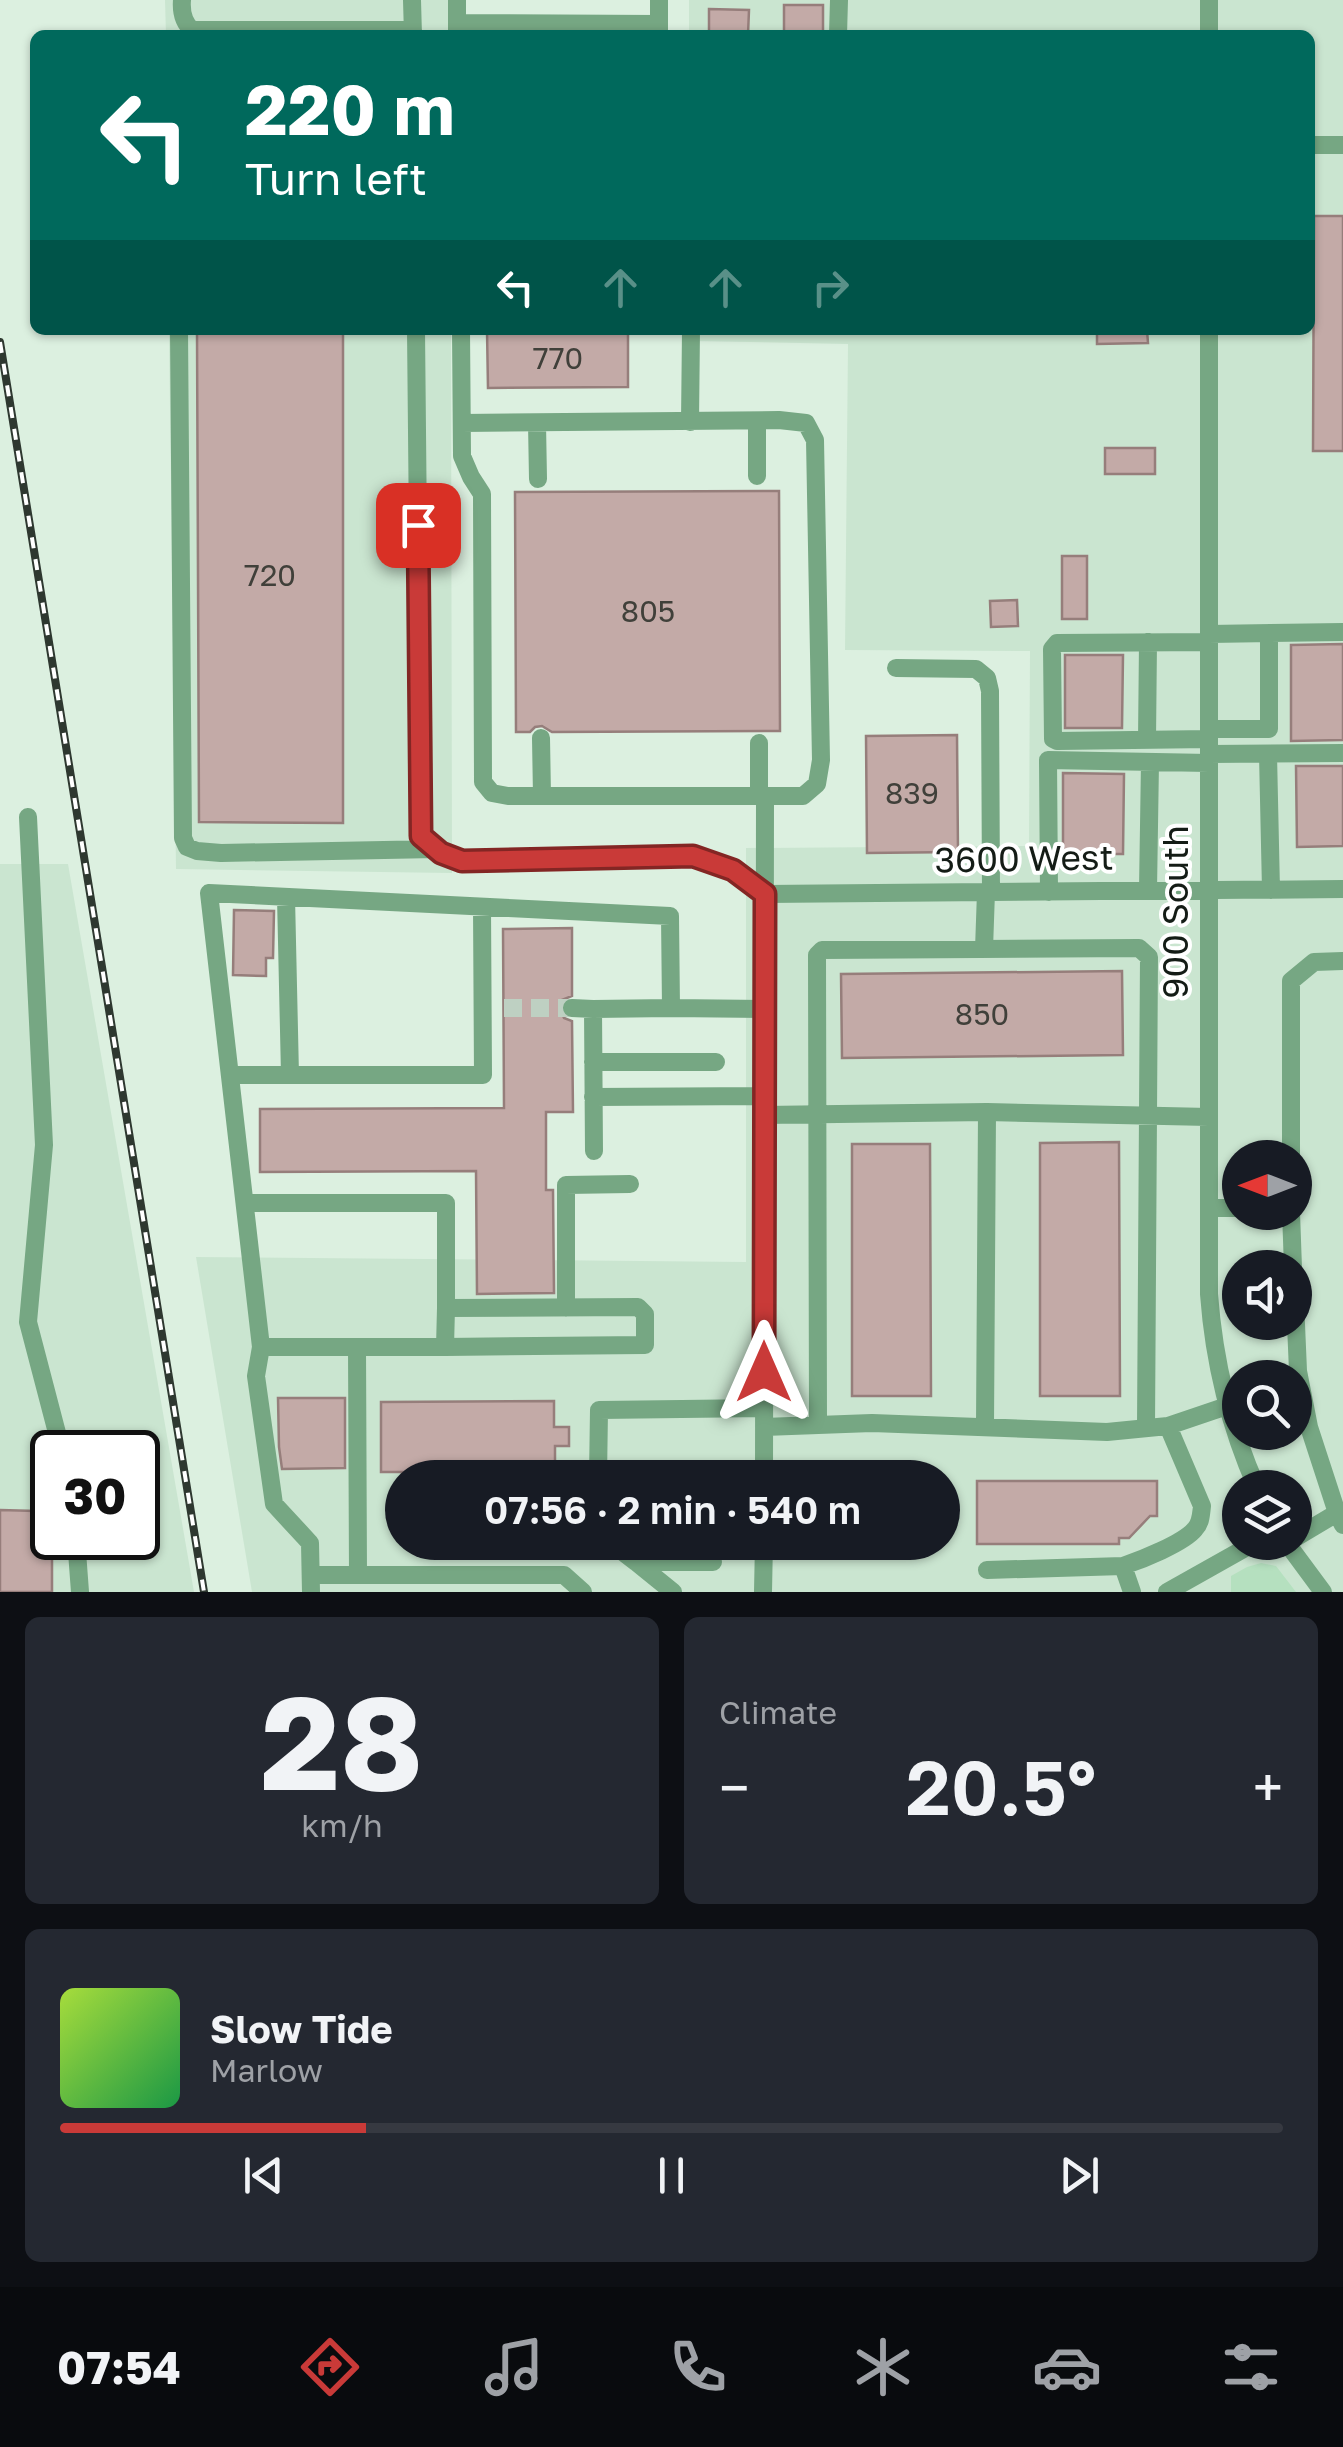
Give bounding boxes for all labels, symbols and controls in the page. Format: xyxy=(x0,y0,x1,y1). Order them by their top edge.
text: 220 m xyxy=(245,66,455,150)
icon: left xyxy=(80,70,210,200)
text: Turn left xyxy=(245,151,427,205)
icon: left xyxy=(488,260,543,315)
icon: ahead xyxy=(593,260,648,315)
icon: ahead xyxy=(698,260,753,315)
icon: right xyxy=(803,260,858,315)
house number: 770 xyxy=(533,340,583,376)
pin xyxy=(376,483,461,568)
icon: arrive xyxy=(391,498,446,553)
house number: 720 xyxy=(244,557,296,593)
house number: 805 xyxy=(621,593,675,629)
house number: 839 xyxy=(885,775,939,811)
street label: 900 South xyxy=(1154,825,1196,999)
street label: 3600 West xyxy=(934,835,1114,881)
house number: 850 xyxy=(955,996,1009,1032)
north arrow xyxy=(1222,1140,1312,1230)
map controls xyxy=(1222,1140,1312,1560)
button: sound xyxy=(1222,1250,1312,1340)
position arrow xyxy=(712,1320,816,1424)
button: search xyxy=(1222,1360,1312,1450)
speed limit sign: 30 xyxy=(30,1430,160,1560)
button: layers xyxy=(1222,1470,1312,1560)
text: 07:56 · 2 min · 540 m xyxy=(484,1487,861,1532)
text: 28 xyxy=(261,1663,423,1819)
text: Climate xyxy=(719,1693,837,1731)
text: 20.5° xyxy=(906,1741,1096,1832)
text: − xyxy=(719,1754,749,1820)
text: + xyxy=(1253,1754,1283,1820)
text: km/h xyxy=(301,1806,383,1844)
text: Slow Tide xyxy=(210,2006,393,2051)
text: Marlow xyxy=(210,2051,323,2089)
icon: previous xyxy=(236,2148,291,2203)
icon: pause xyxy=(644,2148,699,2203)
icon: next xyxy=(1052,2148,1107,2203)
icon: directions xyxy=(295,2332,365,2402)
icon: music xyxy=(479,2332,549,2402)
icon: phone xyxy=(663,2332,733,2402)
icon: climate xyxy=(848,2332,918,2402)
icon: car xyxy=(1032,2332,1102,2402)
icon: filters xyxy=(1216,2332,1286,2402)
text: 07:54 xyxy=(57,2340,181,2394)

